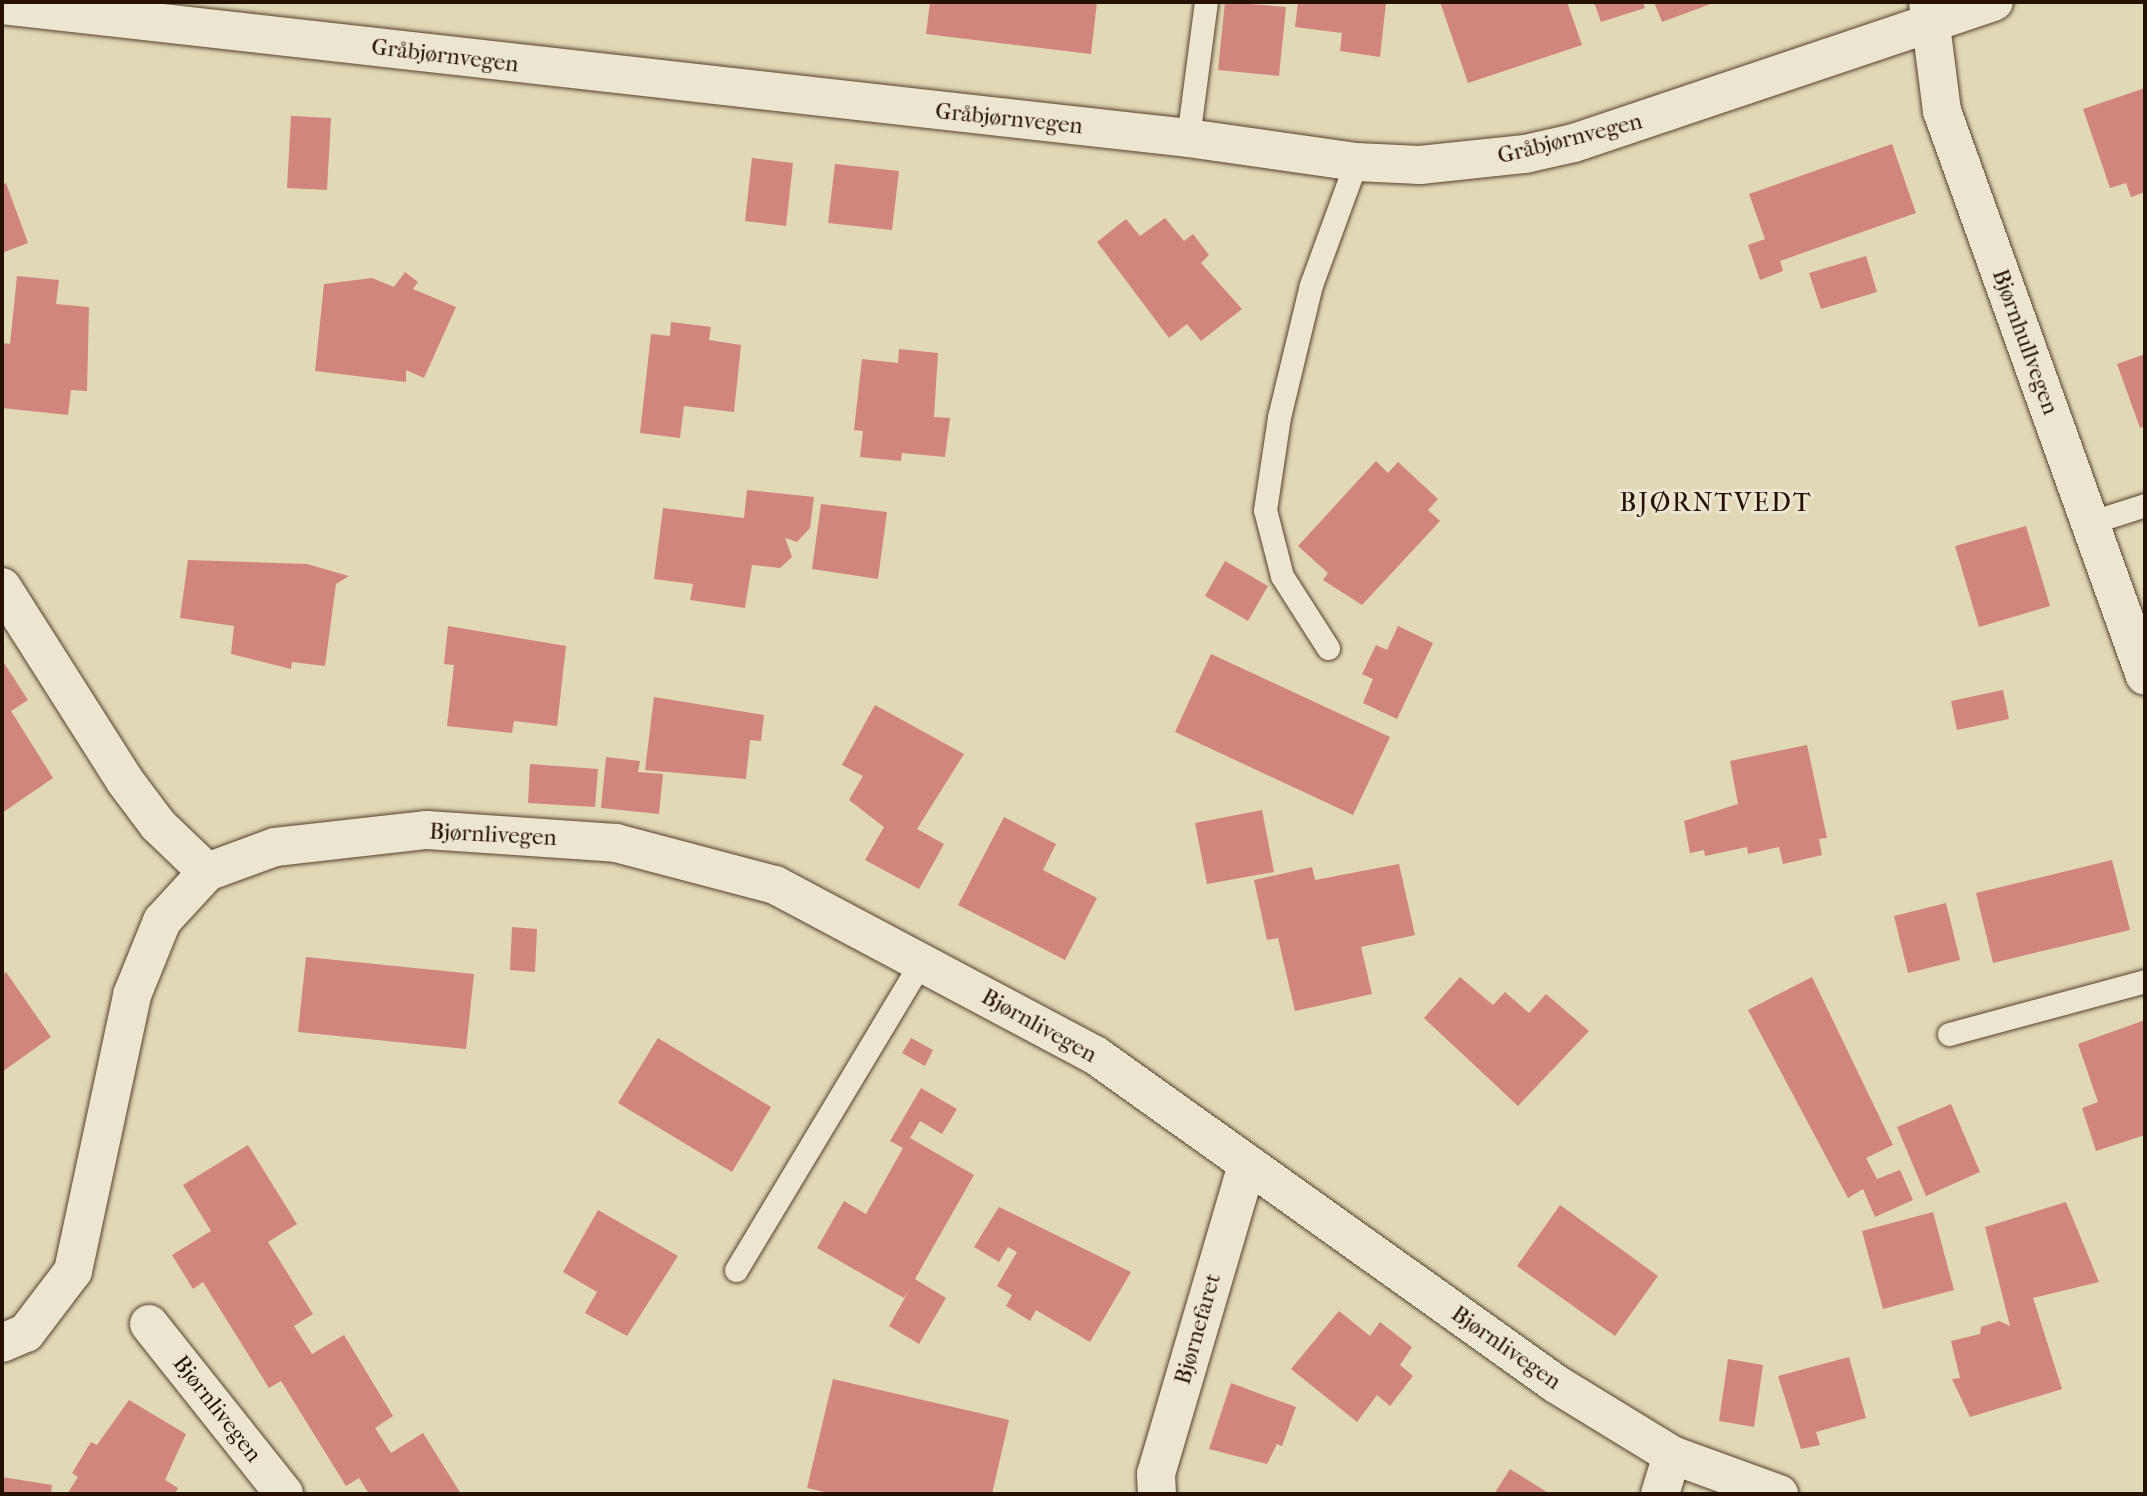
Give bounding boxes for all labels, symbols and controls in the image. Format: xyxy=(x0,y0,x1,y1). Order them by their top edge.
street label: Gråbjørnvegen xyxy=(370,33,520,79)
street label: Gråbjørnvegen xyxy=(934,98,1084,140)
street label: Gråbjørnvegen xyxy=(1495,108,1645,170)
street label: Bjørnhullvegen xyxy=(1986,265,2064,419)
district label: BJØRNTVEDT xyxy=(1621,487,1811,519)
street label: Bjørnlivegen xyxy=(429,818,557,852)
street label: Bjørnlivegen xyxy=(976,983,1102,1069)
street label: Bjørnefaret xyxy=(1169,1270,1227,1388)
street label: Bjørnlivegen xyxy=(1446,1300,1566,1396)
street label: Bjørnlivegen xyxy=(167,1350,267,1468)

